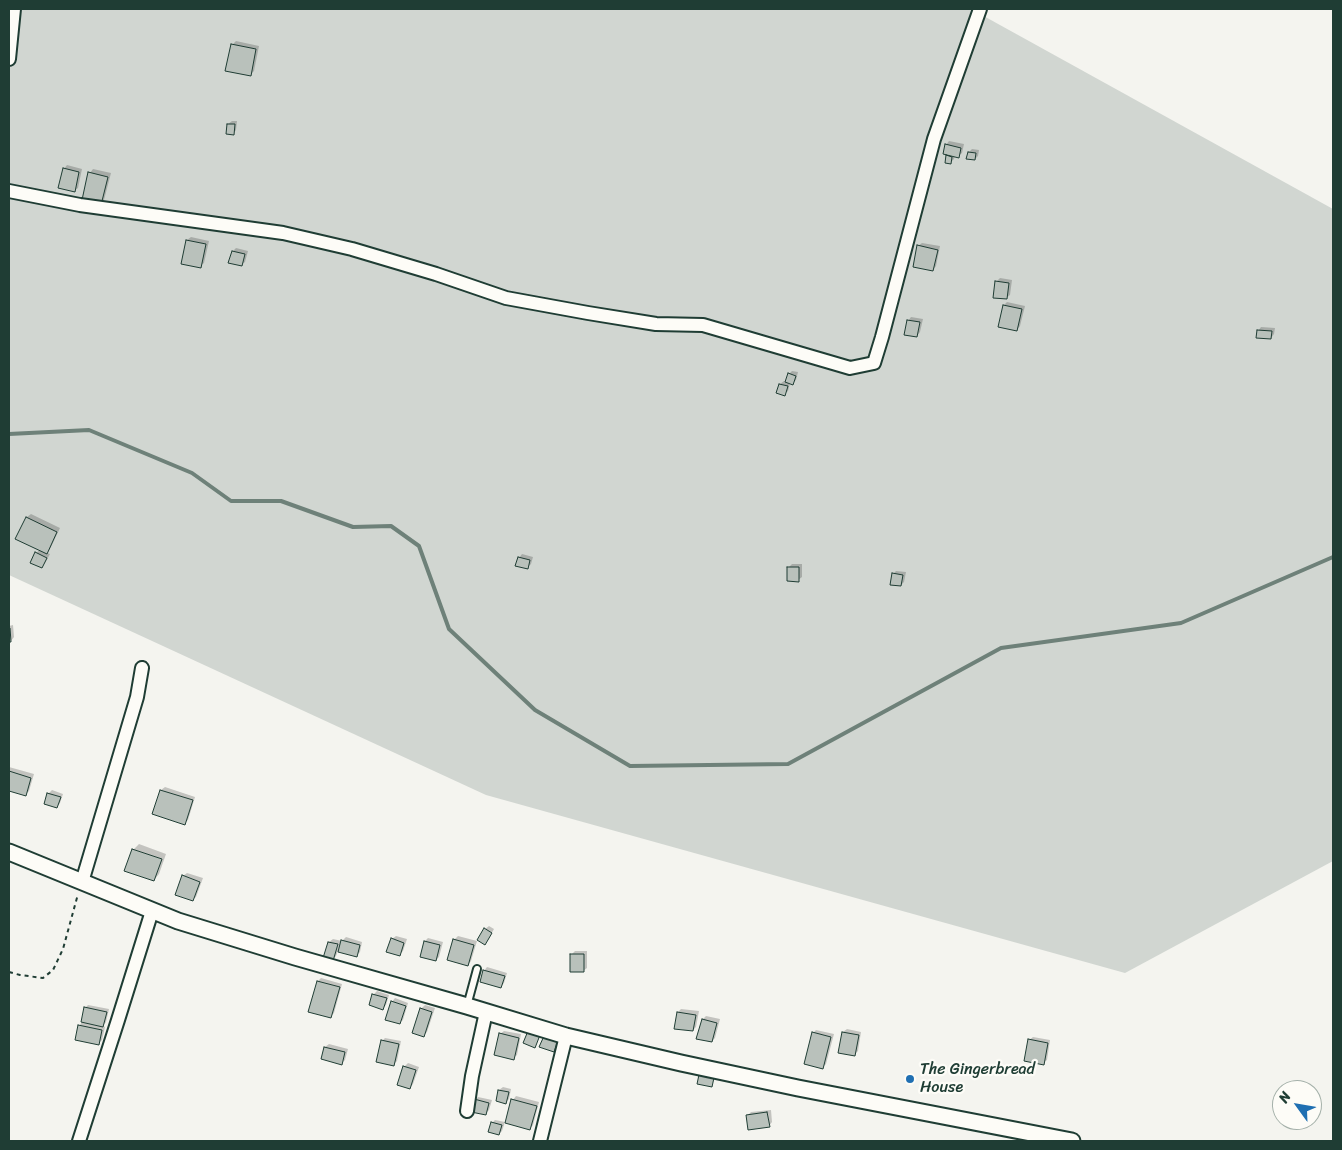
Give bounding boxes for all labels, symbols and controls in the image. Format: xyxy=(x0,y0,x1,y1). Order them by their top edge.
place label: The Gingerbread House xyxy=(920,1060,1035,1098)
marker: The Gingerbread House xyxy=(904,1073,916,1085)
north arrow xyxy=(1272,1080,1322,1130)
text: N xyxy=(1272,1087,1298,1108)

